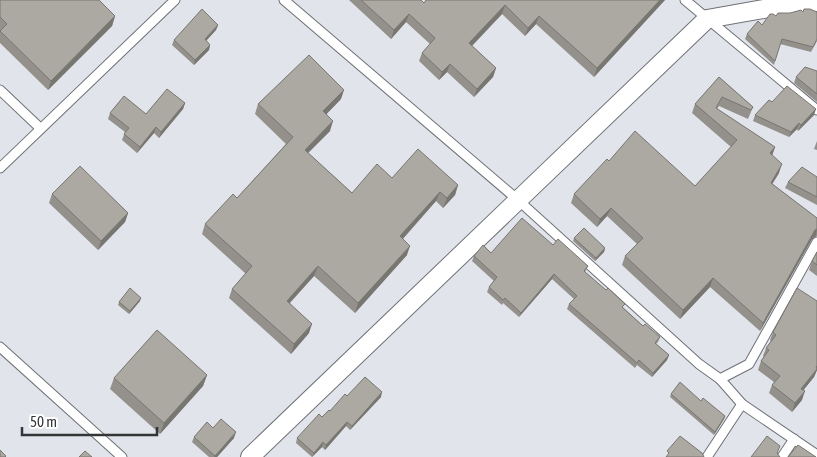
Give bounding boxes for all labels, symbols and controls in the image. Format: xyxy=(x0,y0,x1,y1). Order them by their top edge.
scale bar xyxy=(22,404,158,436)
text: 50 m xyxy=(30,413,57,430)

